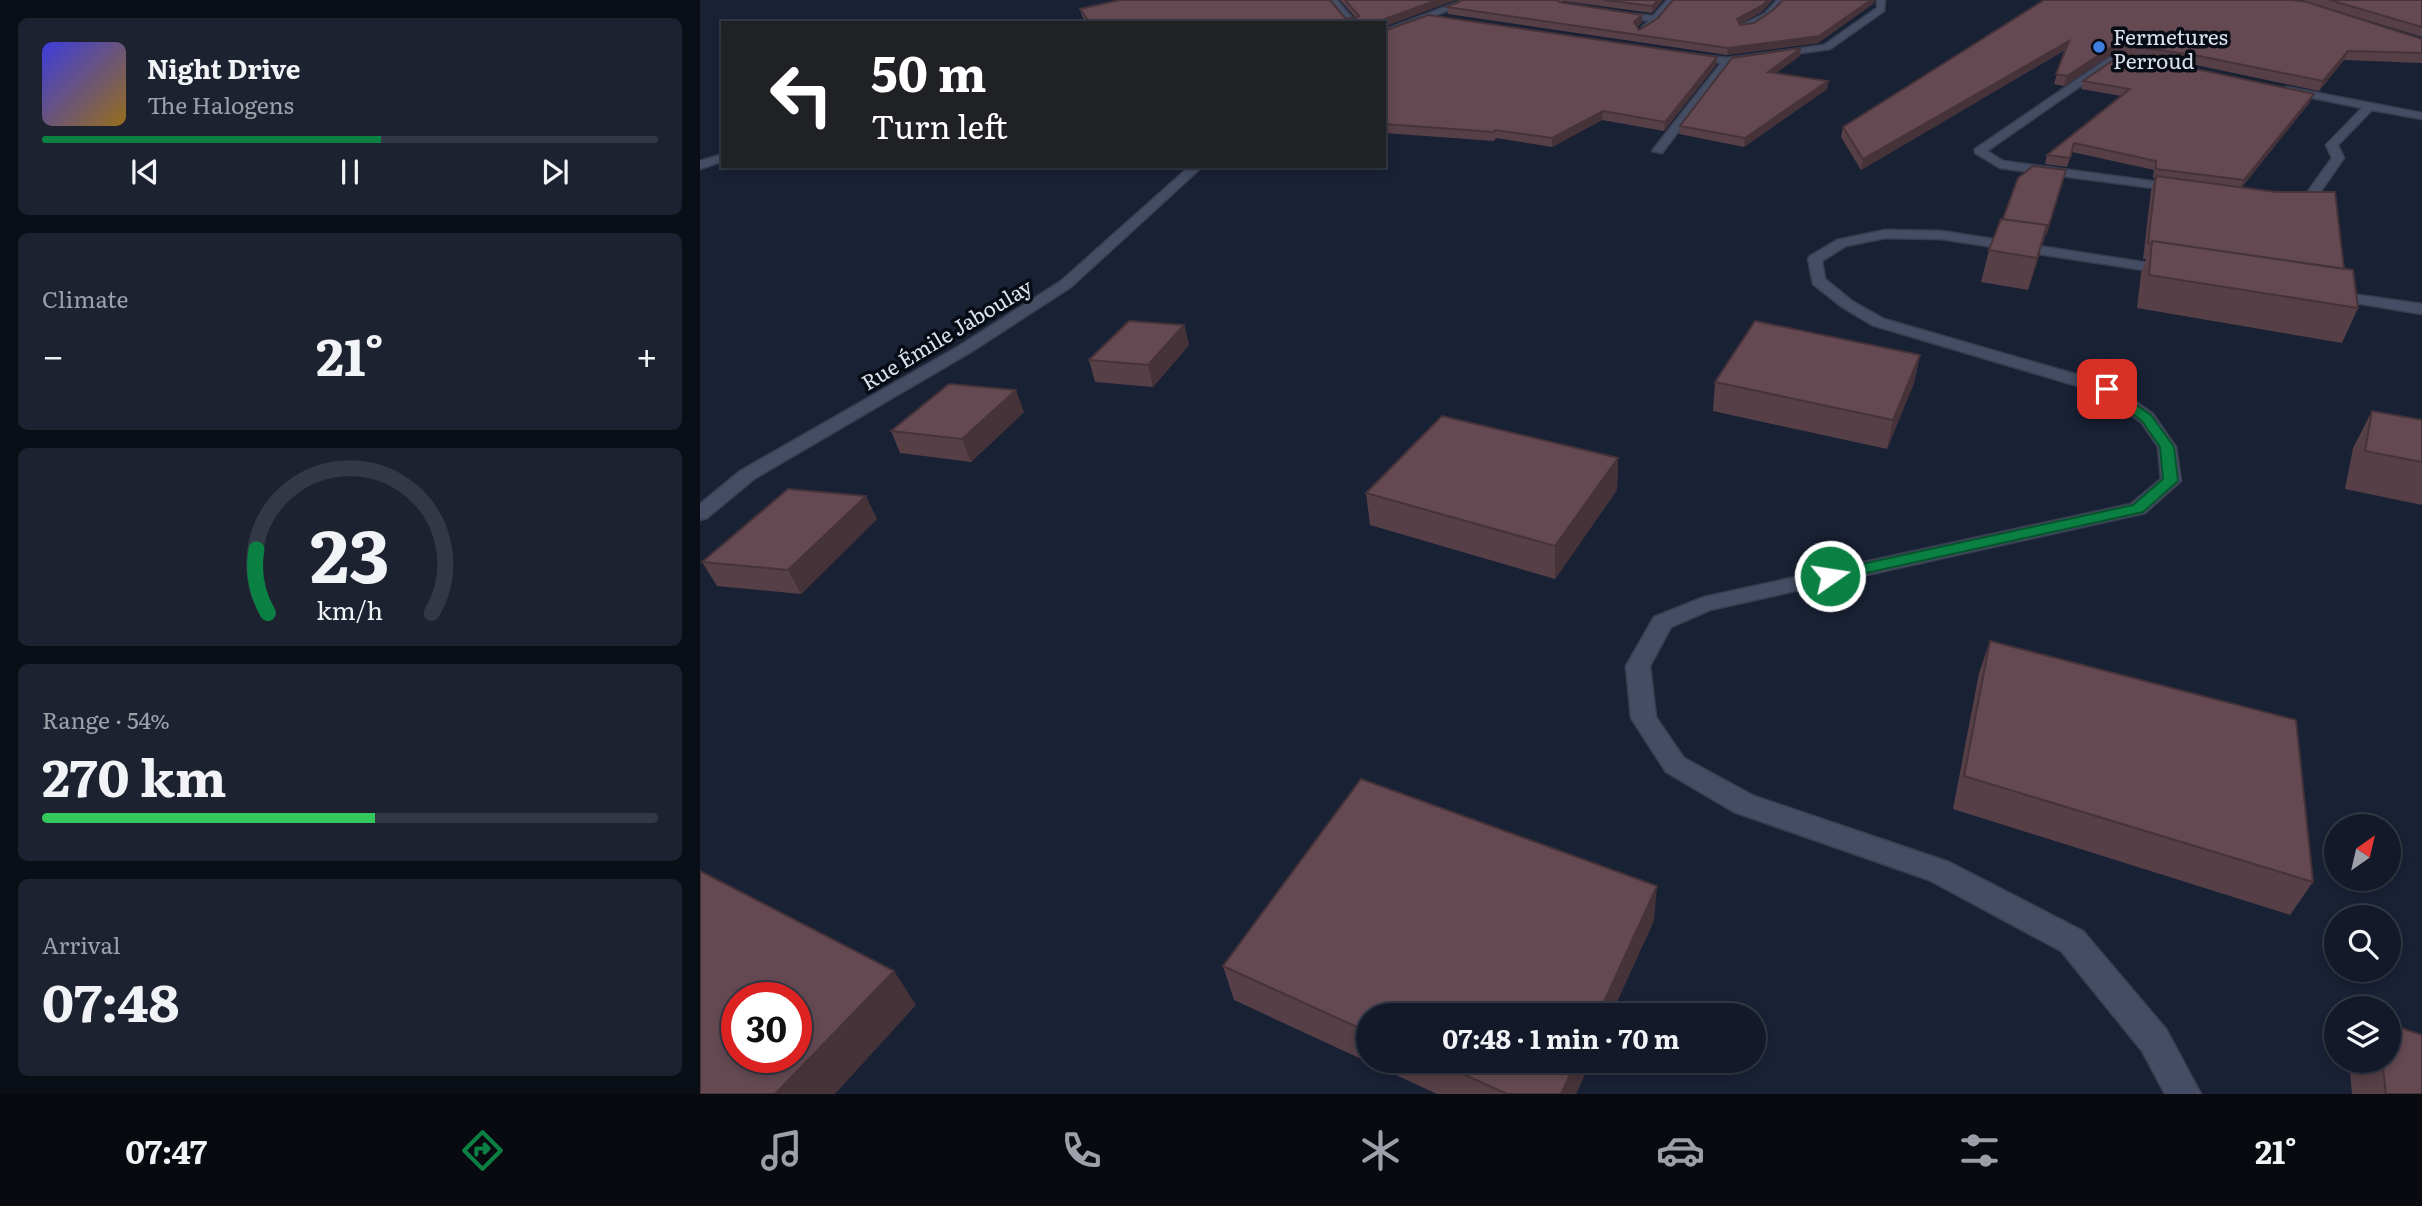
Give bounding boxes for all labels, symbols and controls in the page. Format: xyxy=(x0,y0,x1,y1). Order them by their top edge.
place label: Fermetures Perroud xyxy=(2113,20,2228,75)
text: 50 m xyxy=(871,34,987,107)
marker: Fermetures Perroud xyxy=(2091,39,2107,55)
text: Night Drive xyxy=(147,48,301,87)
icon: left xyxy=(756,49,847,140)
text: The Halogens xyxy=(147,87,294,121)
text: Turn left xyxy=(871,101,1008,149)
icon: previous xyxy=(126,153,164,191)
icon: pause xyxy=(331,153,369,191)
icon: next xyxy=(536,153,574,191)
street label: Rue Émile Jaboulay xyxy=(855,269,1038,396)
text: Climate xyxy=(42,281,128,315)
text: 21° xyxy=(316,315,384,392)
text: − xyxy=(42,325,64,382)
text: + xyxy=(636,325,658,382)
pin xyxy=(2077,359,2137,419)
icon: arrive xyxy=(2088,370,2126,408)
text: 23 xyxy=(310,497,390,605)
position arrow xyxy=(1793,539,1867,613)
text: km/h xyxy=(317,591,383,628)
text: Range · 54% xyxy=(42,702,170,736)
text: 270 km xyxy=(42,736,227,813)
north arrow xyxy=(2324,814,2401,891)
map controls xyxy=(2324,814,2401,1073)
button: search xyxy=(2324,905,2401,982)
text: Arrival xyxy=(42,927,121,961)
text: 07:48 xyxy=(42,961,179,1038)
speed limit sign: 30 xyxy=(721,982,812,1073)
button: layers xyxy=(2324,996,2401,1073)
text: 07:48 · 1 min · 70 m xyxy=(1442,1018,1680,1057)
text: 07:47 xyxy=(125,1126,207,1174)
icon: directions xyxy=(458,1126,507,1175)
icon: music xyxy=(757,1126,806,1175)
icon: phone xyxy=(1057,1126,1106,1175)
icon: climate xyxy=(1356,1126,1405,1175)
icon: car xyxy=(1656,1126,1705,1175)
icon: filters xyxy=(1955,1126,2004,1175)
text: 21° xyxy=(2255,1126,2297,1174)

